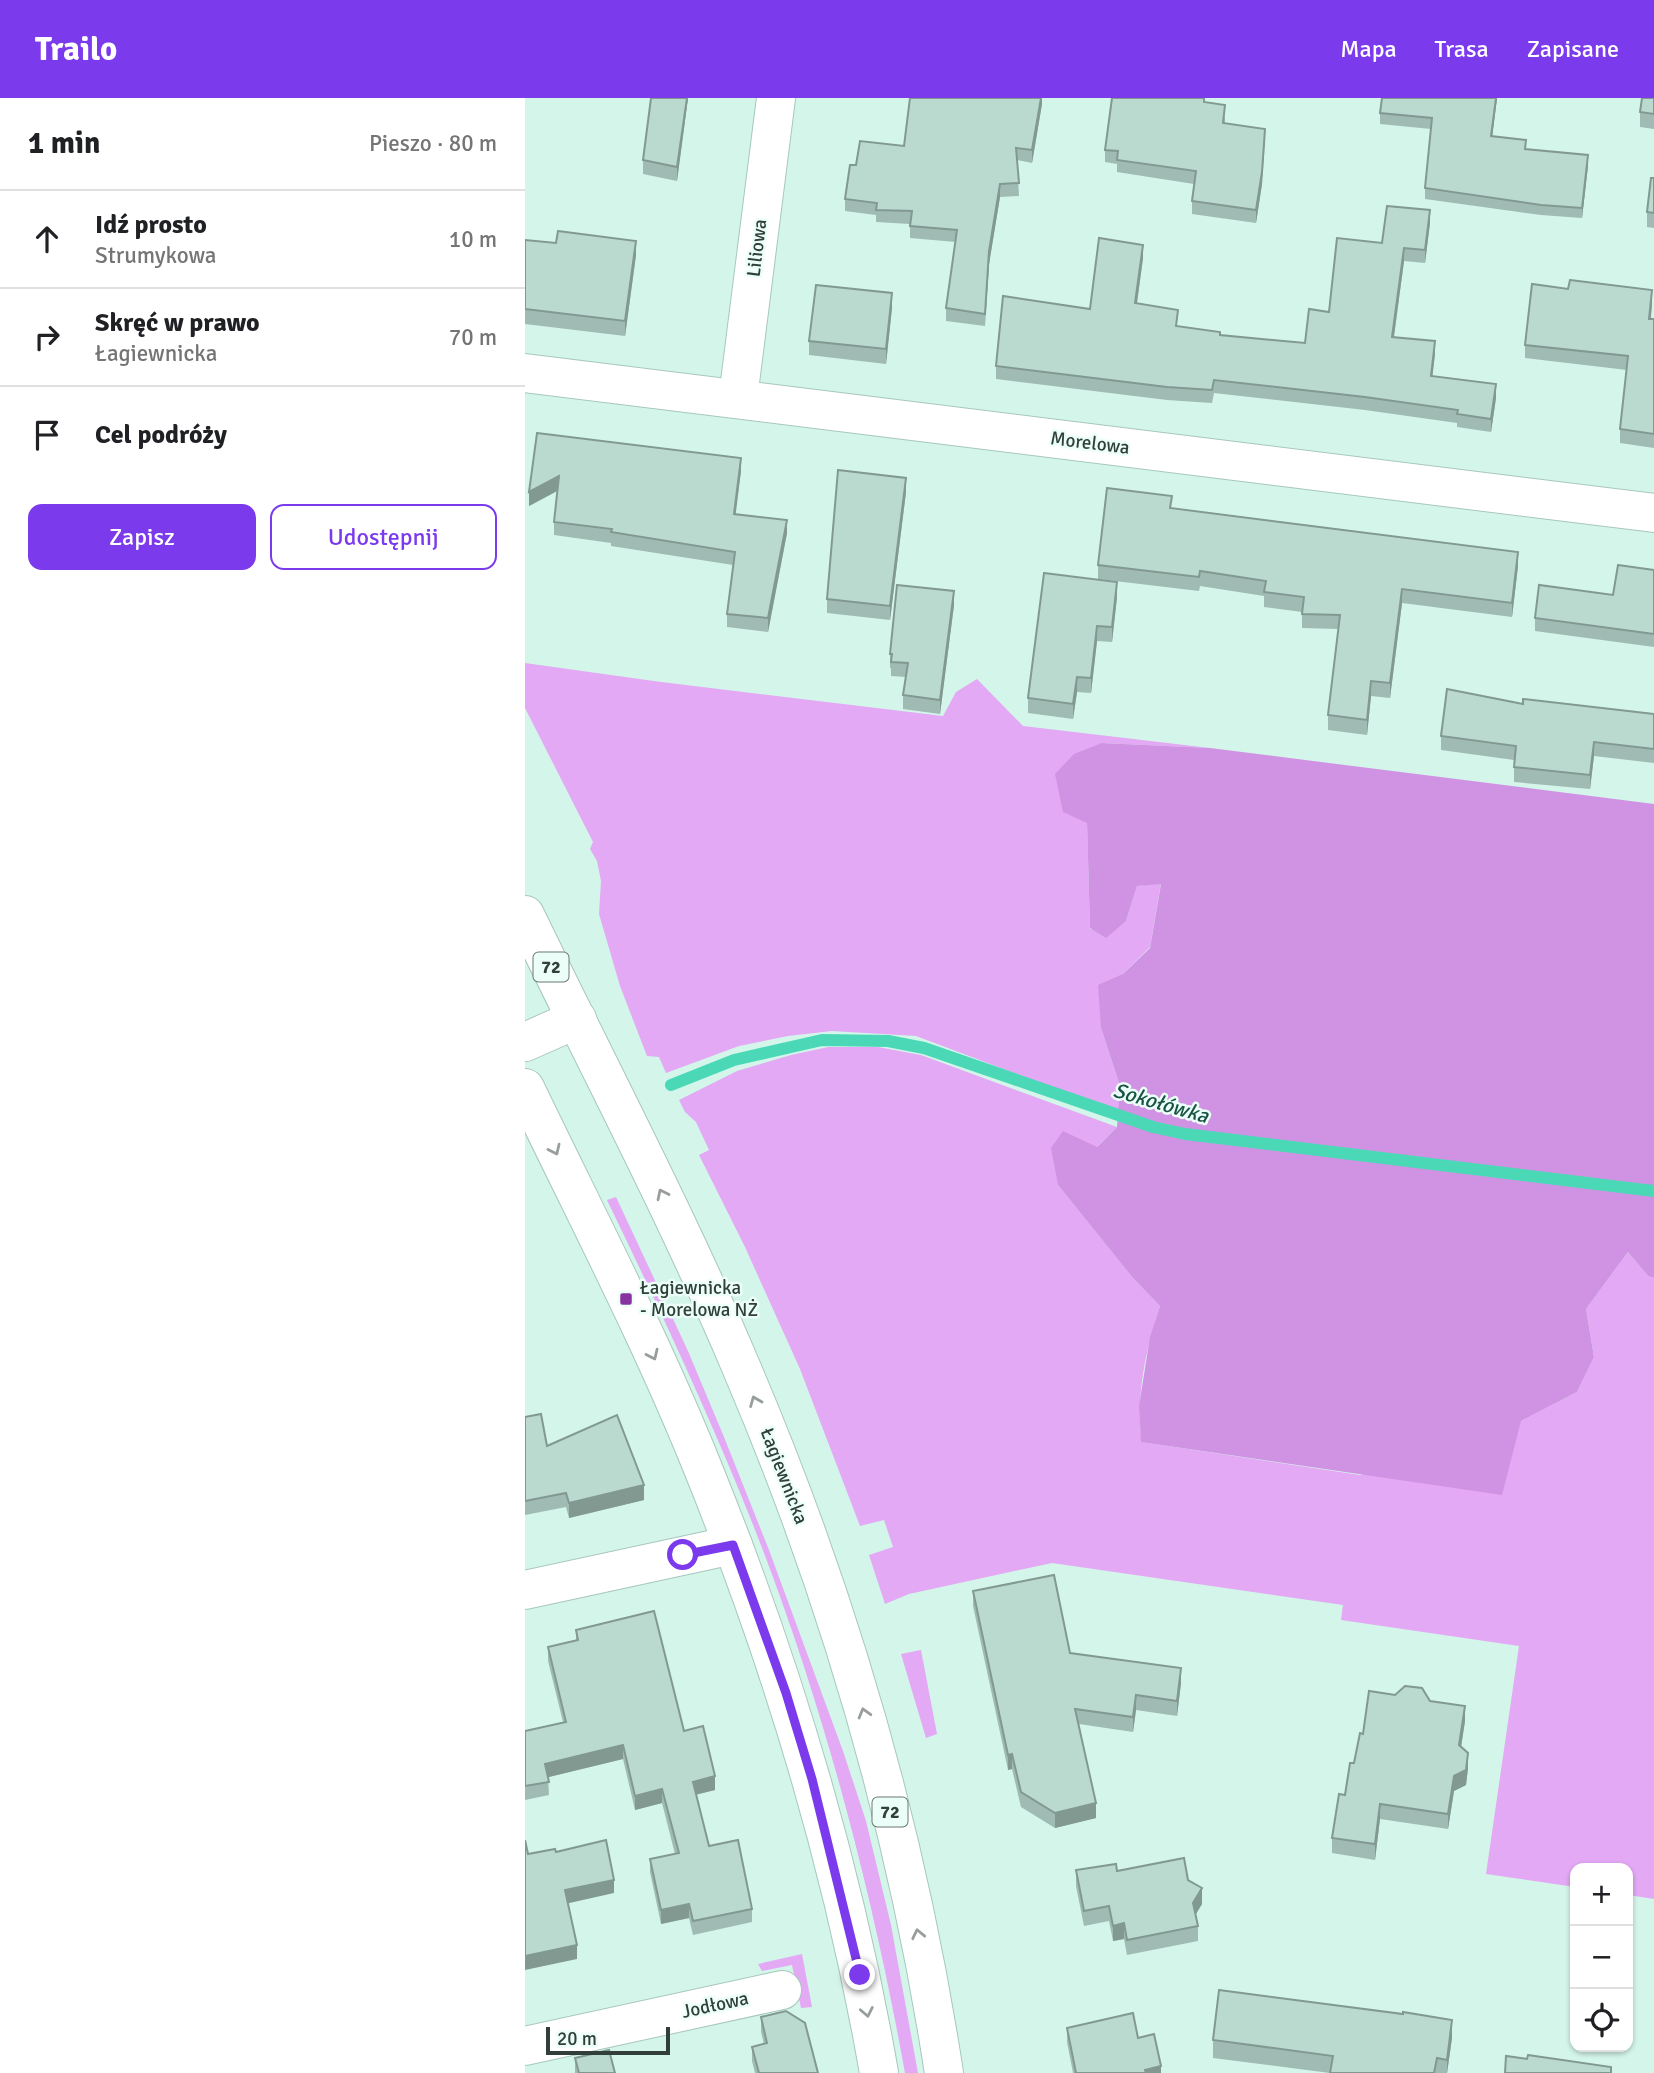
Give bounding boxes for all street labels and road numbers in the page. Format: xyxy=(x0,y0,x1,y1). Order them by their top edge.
street label: Liliowa xyxy=(742,218,772,278)
street label: Morelowa xyxy=(1049,426,1131,460)
road number: 72 xyxy=(533,952,569,982)
street label: Łagiewnicka xyxy=(755,1424,813,1528)
road number: 72 xyxy=(873,1798,907,1826)
street label: Jodłowa xyxy=(679,1986,751,2024)

